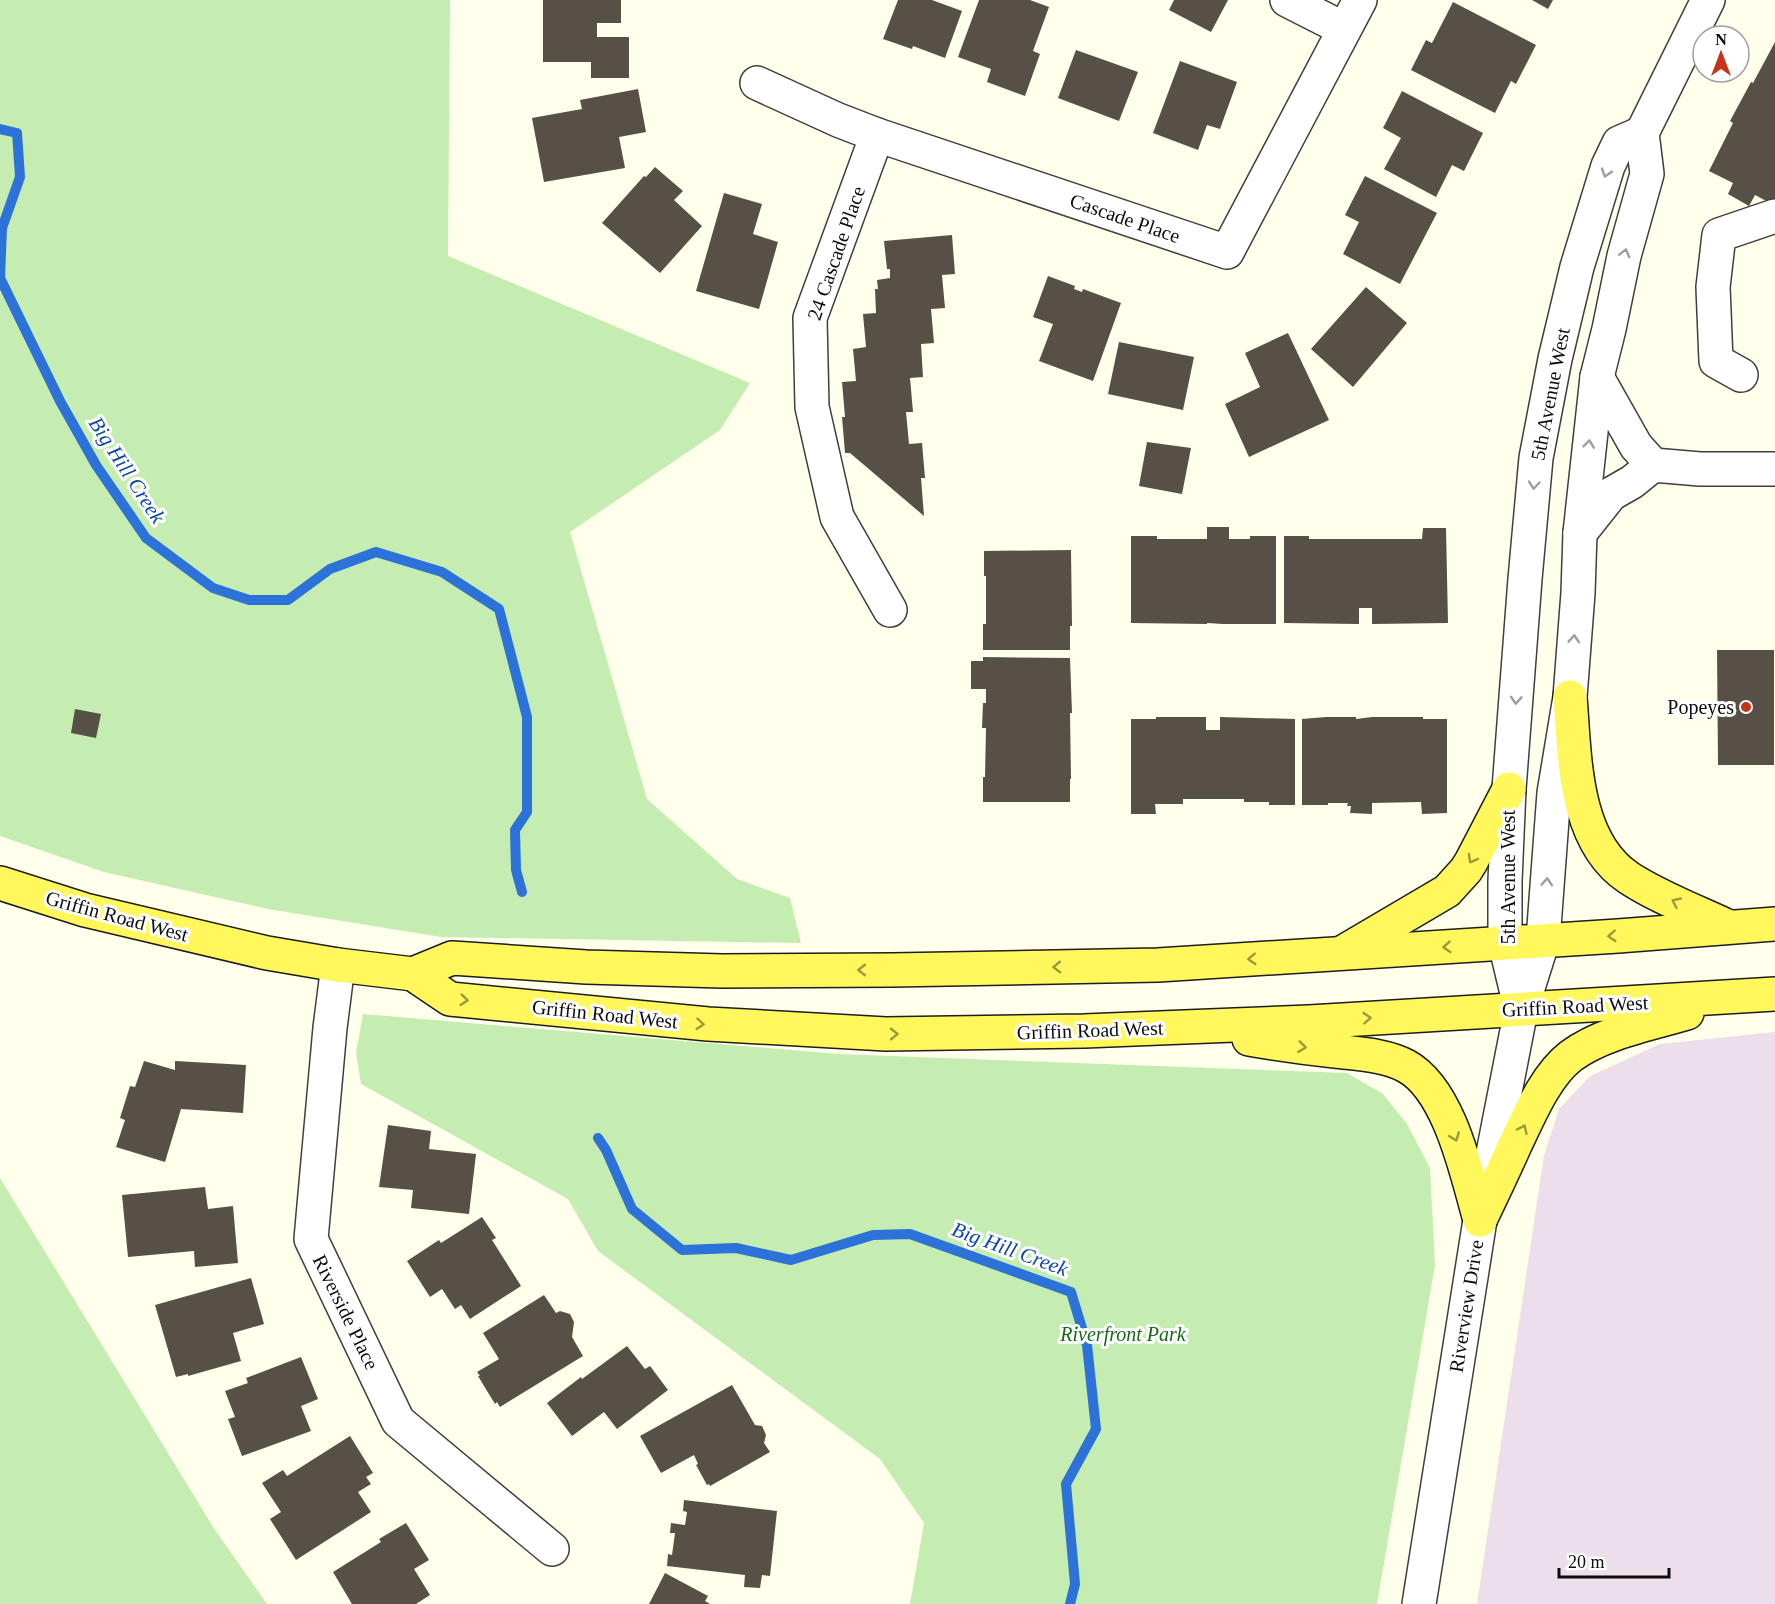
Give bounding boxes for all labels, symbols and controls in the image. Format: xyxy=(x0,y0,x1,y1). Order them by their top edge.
north arrow xyxy=(1691,24,1751,84)
text: N xyxy=(1715,31,1727,48)
one-way arrow xyxy=(1601,167,1613,178)
street label: 24 Cascade Place xyxy=(803,183,869,323)
street label: Cascade Place xyxy=(1067,189,1183,247)
one-way arrow xyxy=(1617,248,1630,258)
street label: 5th Avenue West xyxy=(1526,326,1574,462)
water label: Big Hill Creek xyxy=(84,412,171,528)
one-way arrow xyxy=(1582,440,1594,449)
one-way arrow xyxy=(1528,481,1541,490)
one-way arrow xyxy=(1568,634,1581,643)
one-way arrow xyxy=(1510,695,1523,704)
place label: Popeyes xyxy=(1667,696,1734,719)
marker: Popeyes xyxy=(1739,700,1753,714)
street label: 5th Avenue West xyxy=(1497,809,1519,944)
one-way arrow xyxy=(1468,853,1479,863)
one-way arrow xyxy=(1540,877,1553,886)
street label: Griffin Road West xyxy=(43,886,191,946)
one-way arrow xyxy=(1671,898,1682,910)
one-way arrow xyxy=(1607,929,1616,942)
one-way arrow xyxy=(1442,940,1451,953)
one-way arrow xyxy=(1247,952,1256,965)
one-way arrow xyxy=(1053,960,1062,973)
one-way arrow xyxy=(858,964,867,976)
street label: Griffin Road West xyxy=(1501,991,1649,1021)
one-way arrow xyxy=(459,993,469,1006)
street label: Griffin Road West xyxy=(531,995,679,1033)
one-way arrow xyxy=(1362,1012,1371,1025)
street label: Griffin Road West xyxy=(1016,1016,1164,1044)
one-way arrow xyxy=(695,1017,704,1030)
one-way arrow xyxy=(890,1028,899,1040)
one-way arrow xyxy=(1297,1040,1306,1053)
one-way arrow xyxy=(1516,1125,1528,1136)
one-way arrow xyxy=(1448,1132,1461,1142)
water label: Big Hill Creek xyxy=(949,1217,1072,1281)
street label: Riverview Drive xyxy=(1445,1238,1487,1374)
street label: Riverside Place xyxy=(309,1251,383,1373)
park label: Riverfront Park xyxy=(1059,1323,1187,1346)
scale bar xyxy=(1559,1541,1668,1579)
text: 20 m xyxy=(1568,1552,1605,1572)

